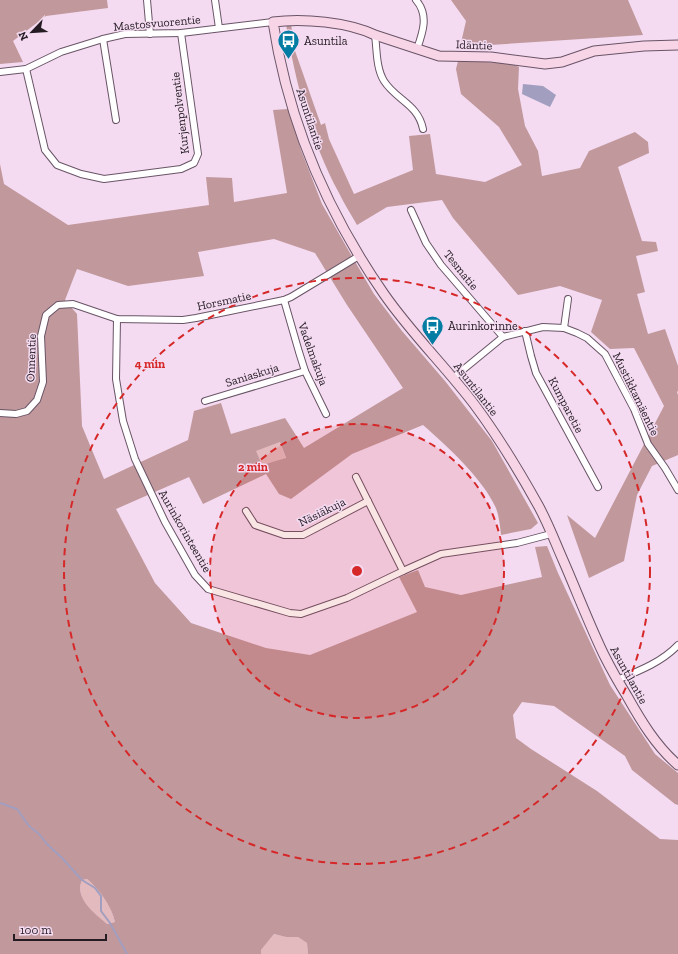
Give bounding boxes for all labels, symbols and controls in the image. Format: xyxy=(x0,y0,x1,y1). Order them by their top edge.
north arrow xyxy=(12,12,52,52)
street label: Mastosvuorentie xyxy=(113,12,201,34)
bus stop icon: Asuntila xyxy=(275,28,301,61)
text: N xyxy=(15,29,31,43)
place label: Asuntila xyxy=(304,34,348,48)
street label: Idäntie xyxy=(456,37,493,53)
street label: Kurjenpolventie xyxy=(168,71,193,155)
street label: Asuntilantie xyxy=(293,87,327,152)
street label: Tesmatie xyxy=(441,247,482,293)
street label: Horsmatie xyxy=(196,288,253,314)
bus stop icon: Aurinkorinne xyxy=(420,313,446,346)
place label: Aurinkorinne xyxy=(448,319,518,333)
street label: Vadelmakuja xyxy=(294,320,331,388)
street label: Onnentie xyxy=(23,333,39,382)
street label: Mustikkamäentie xyxy=(610,350,662,438)
text: 4 min xyxy=(135,357,165,371)
street label: Saniaskuja xyxy=(224,360,281,391)
street label: Asuntilantie xyxy=(451,360,501,419)
street label: Kumparetie xyxy=(545,375,587,436)
text: 2 min xyxy=(238,460,268,474)
street label: Aurinkorinteentie xyxy=(156,487,215,575)
street label: Näsiäkuja xyxy=(296,495,348,530)
centre of rings xyxy=(350,564,364,578)
street label: Asuntilantie xyxy=(607,644,651,707)
scale bar xyxy=(14,916,106,942)
text: 100 m xyxy=(20,923,52,937)

